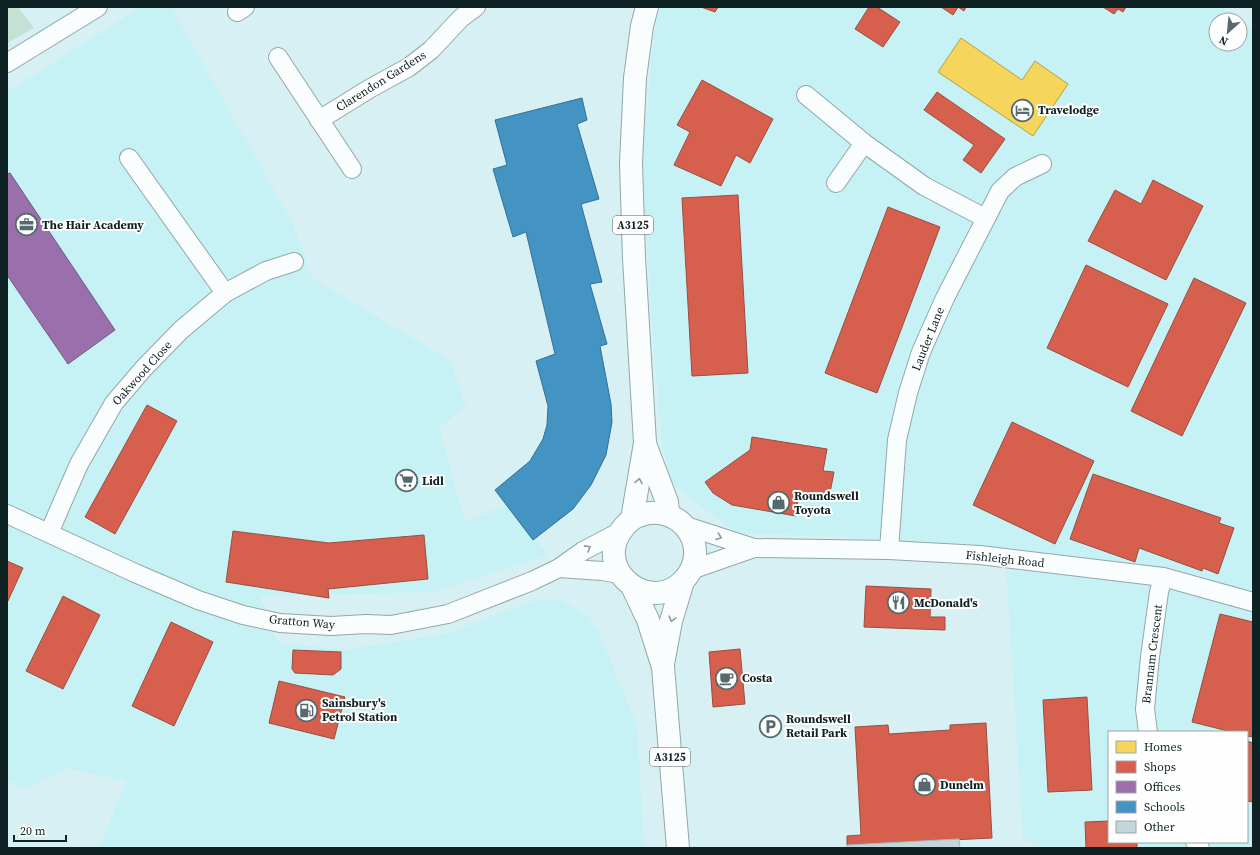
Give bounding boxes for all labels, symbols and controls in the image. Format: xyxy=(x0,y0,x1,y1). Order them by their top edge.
north arrow xyxy=(1208,12,1248,52)
text: N xyxy=(1217,32,1231,49)
street label: Clarendon Gardens xyxy=(333,47,429,115)
hotel icon: Travelodge xyxy=(1009,97,1035,123)
place label: Travelodge xyxy=(1038,102,1099,118)
office icon: The Hair Academy xyxy=(13,212,39,238)
road number: A3125 xyxy=(613,216,653,234)
place label: The Hair Academy xyxy=(42,217,144,233)
street label: Lauder Lane xyxy=(908,305,948,373)
street label: Oakwood Close xyxy=(109,337,175,409)
supermarket icon: Lidl xyxy=(394,468,420,494)
place label: Lidl xyxy=(422,473,444,489)
one-way arrow xyxy=(634,478,643,484)
place label: Roundswell Toyota xyxy=(794,488,859,518)
shop icon: Roundswell Toyota xyxy=(766,490,792,516)
one-way arrow xyxy=(715,532,722,540)
one-way arrow xyxy=(584,545,591,553)
street label: Fishleigh Road xyxy=(965,547,1045,571)
restaurant icon: McDonald's xyxy=(885,590,911,616)
place label: McDonald's xyxy=(914,595,978,611)
street label: Brannam Crescent xyxy=(1138,603,1166,704)
street label: Gratton Way xyxy=(268,611,337,633)
one-way arrow xyxy=(668,615,676,622)
cafe icon: Costa xyxy=(714,665,740,691)
place label: Costa xyxy=(742,670,773,686)
place label: Sainsbury's Petrol Station xyxy=(322,695,398,725)
fuel station icon: Sainsbury's Petrol Station xyxy=(294,697,320,723)
place label: Roundswell Retail Park xyxy=(786,711,851,741)
parking icon: Roundswell Retail Park xyxy=(758,713,784,739)
legend xyxy=(1108,731,1248,843)
text: Homes xyxy=(1144,739,1182,755)
road number: A3125 xyxy=(650,748,690,766)
text: Shops xyxy=(1144,759,1176,775)
shop icon: Dunelm xyxy=(911,772,937,798)
place label: Dunelm xyxy=(940,777,984,793)
text: Offices xyxy=(1144,779,1181,795)
text: Schools xyxy=(1144,799,1185,815)
scale bar xyxy=(14,817,66,843)
text: Other xyxy=(1144,819,1175,835)
text: 20 m xyxy=(20,823,46,839)

